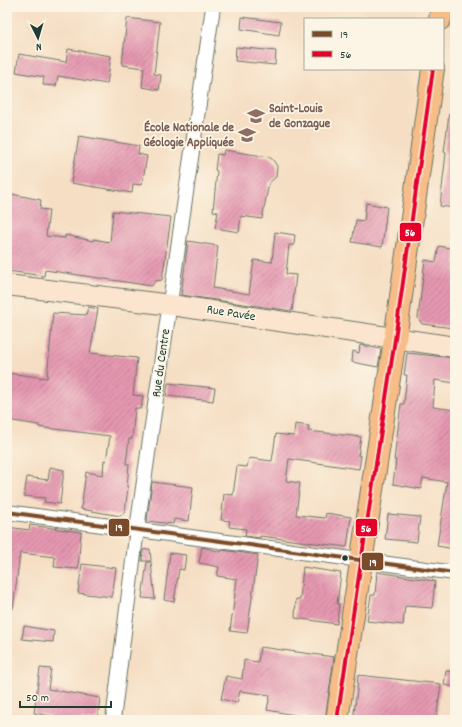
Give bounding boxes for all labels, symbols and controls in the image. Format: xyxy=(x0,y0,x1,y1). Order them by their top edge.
north arrow xyxy=(18,18,58,58)
legend xyxy=(304,18,444,70)
text: 19 xyxy=(340,27,348,44)
text: N xyxy=(35,38,42,54)
text: 56 xyxy=(340,47,352,64)
place label: Saint-Louis de Gonzague xyxy=(269,100,330,134)
school or university icon: Saint-Louis de Gonzague xyxy=(246,106,266,126)
place label: École Nationale de Géologie Appliquée xyxy=(143,119,234,153)
school or university icon: École Nationale de Géologie Appliquée xyxy=(237,125,257,145)
line badge: 56 xyxy=(399,222,422,242)
text: 56 xyxy=(405,226,416,242)
street label: Rue Pavée xyxy=(205,301,257,327)
street label: Rue du Centre xyxy=(148,327,176,398)
line badge: 19 xyxy=(108,518,130,537)
line badge: 56 xyxy=(355,518,378,537)
text: 19 xyxy=(115,521,123,537)
text: 56 xyxy=(361,522,372,538)
line badge: 19 xyxy=(361,552,384,571)
unlabelled marker xyxy=(340,553,350,563)
text: 19 xyxy=(369,556,377,572)
scale bar xyxy=(20,683,111,709)
text: 50 m xyxy=(26,690,49,707)

